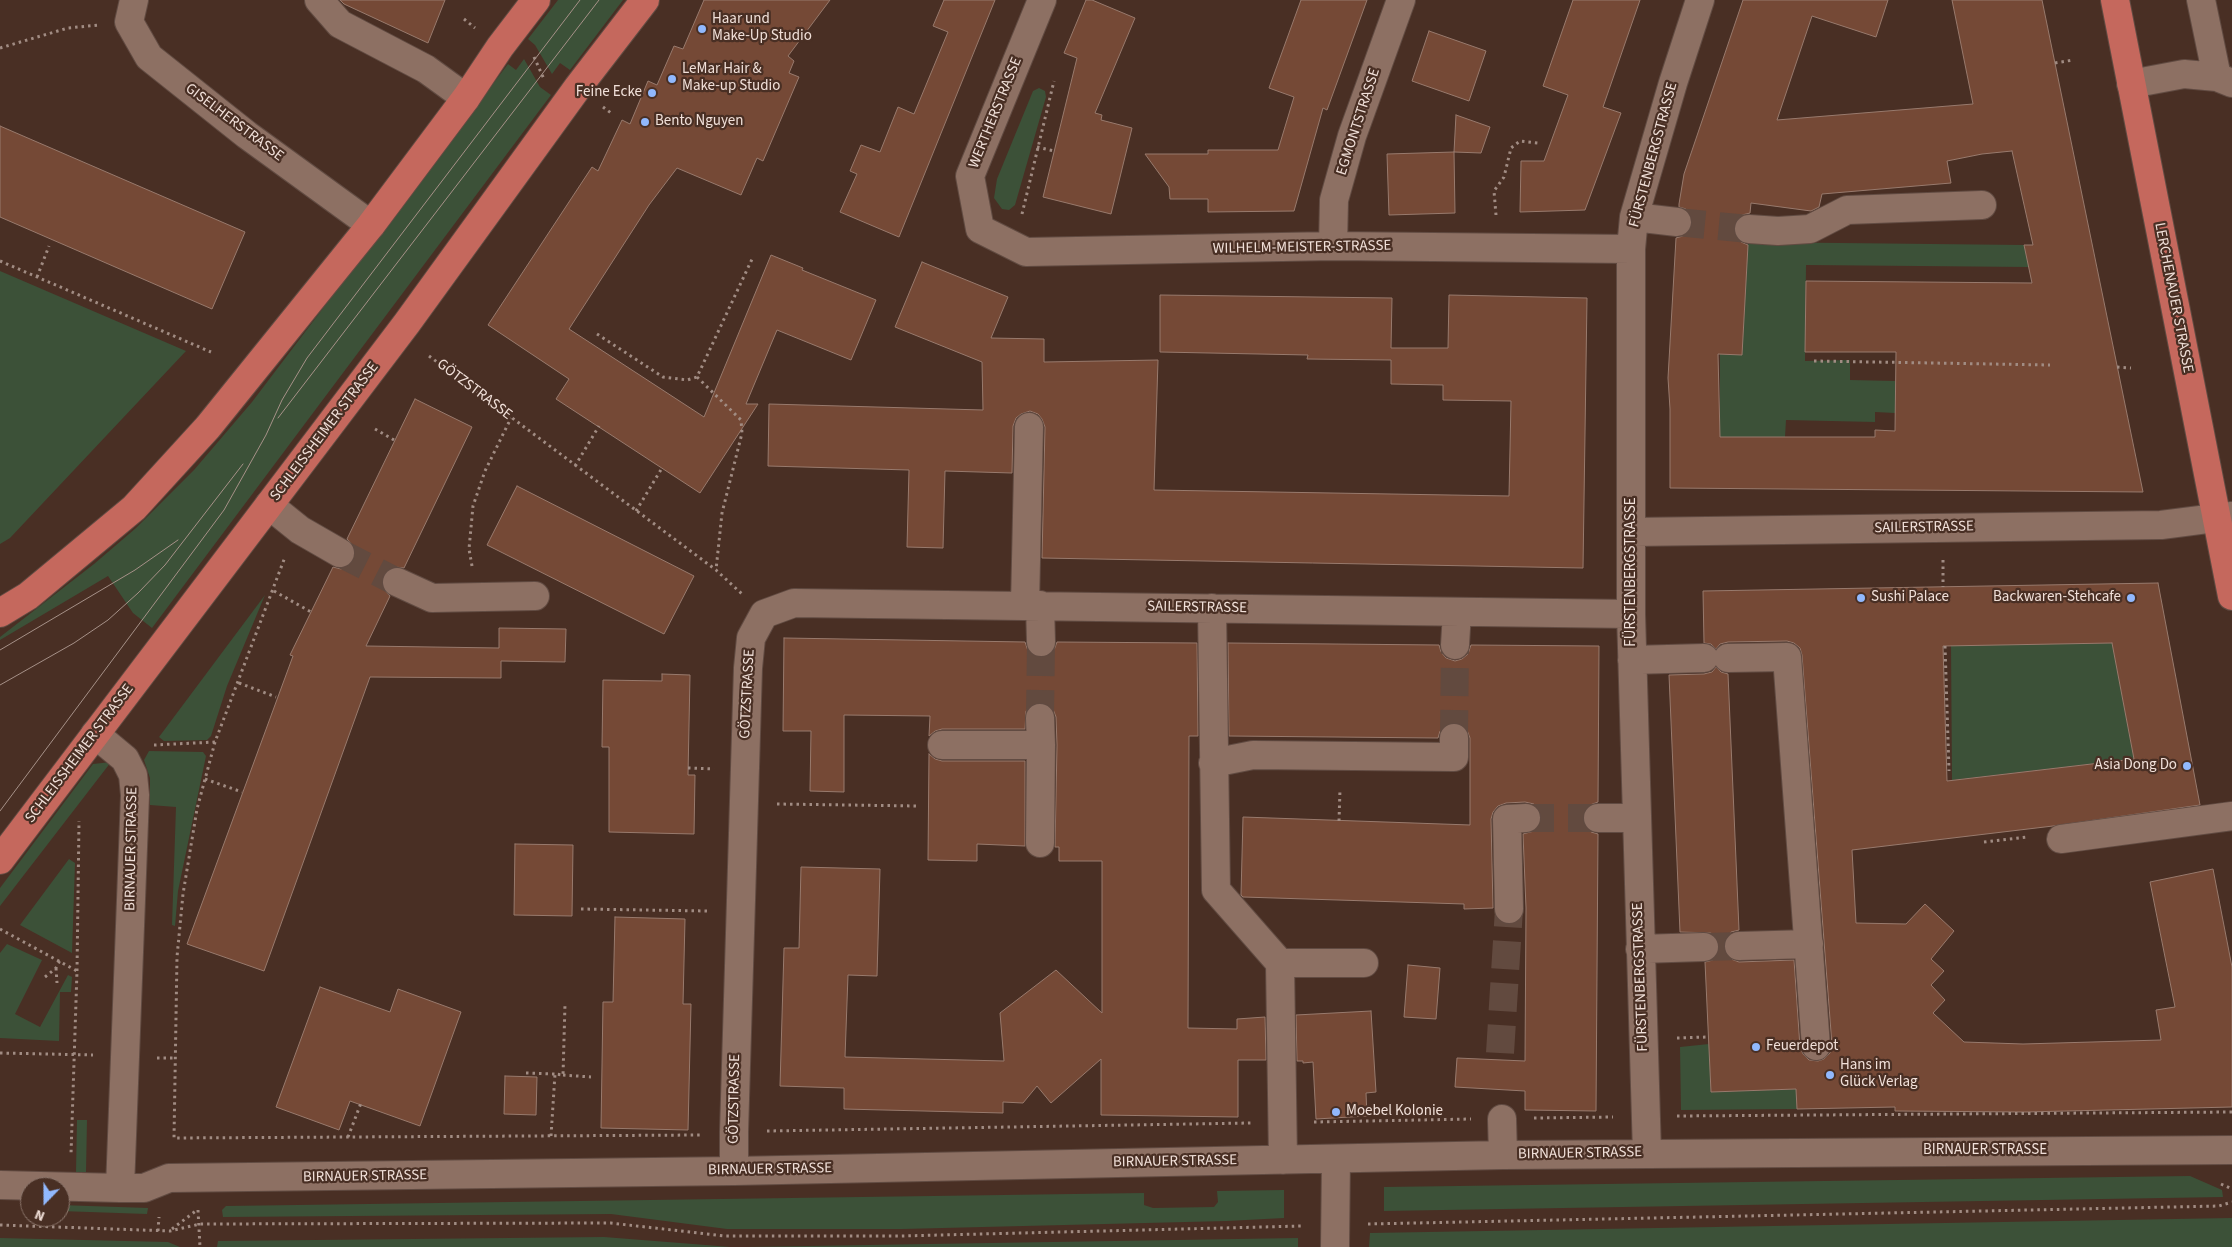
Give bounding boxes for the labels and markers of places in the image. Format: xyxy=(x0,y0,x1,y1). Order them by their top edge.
place label: Haar und Make-Up Studio xyxy=(712,11,812,46)
marker: Haar und Make-Up Studio xyxy=(696,23,708,35)
place label: LeMar Hair & Make-up Studio xyxy=(682,61,780,96)
marker: LeMar Hair & Make-up Studio xyxy=(666,73,678,85)
place label: Feine Ecke xyxy=(576,84,642,102)
marker: Feine Ecke xyxy=(646,87,658,99)
place label: Bento Nguyen xyxy=(655,113,743,131)
marker: Bento Nguyen xyxy=(639,116,651,128)
place label: Sushi Palace xyxy=(1871,589,1949,607)
place label: Backwaren-Stehcafe xyxy=(1993,589,2121,607)
marker: Sushi Palace xyxy=(1855,592,1867,604)
marker: Backwaren-Stehcafe xyxy=(2125,592,2137,604)
place label: Asia Dong Do xyxy=(2095,757,2177,775)
marker: Asia Dong Do xyxy=(2181,760,2193,772)
place label: Feuerdepot xyxy=(1766,1038,1838,1056)
marker: Feuerdepot xyxy=(1750,1041,1762,1053)
place label: Hans im Glück Verlag xyxy=(1840,1057,1918,1092)
marker: Hans im Glück Verlag xyxy=(1824,1069,1836,1081)
place label: Moebel Kolonie xyxy=(1346,1103,1443,1121)
marker: Moebel Kolonie xyxy=(1330,1106,1342,1118)

